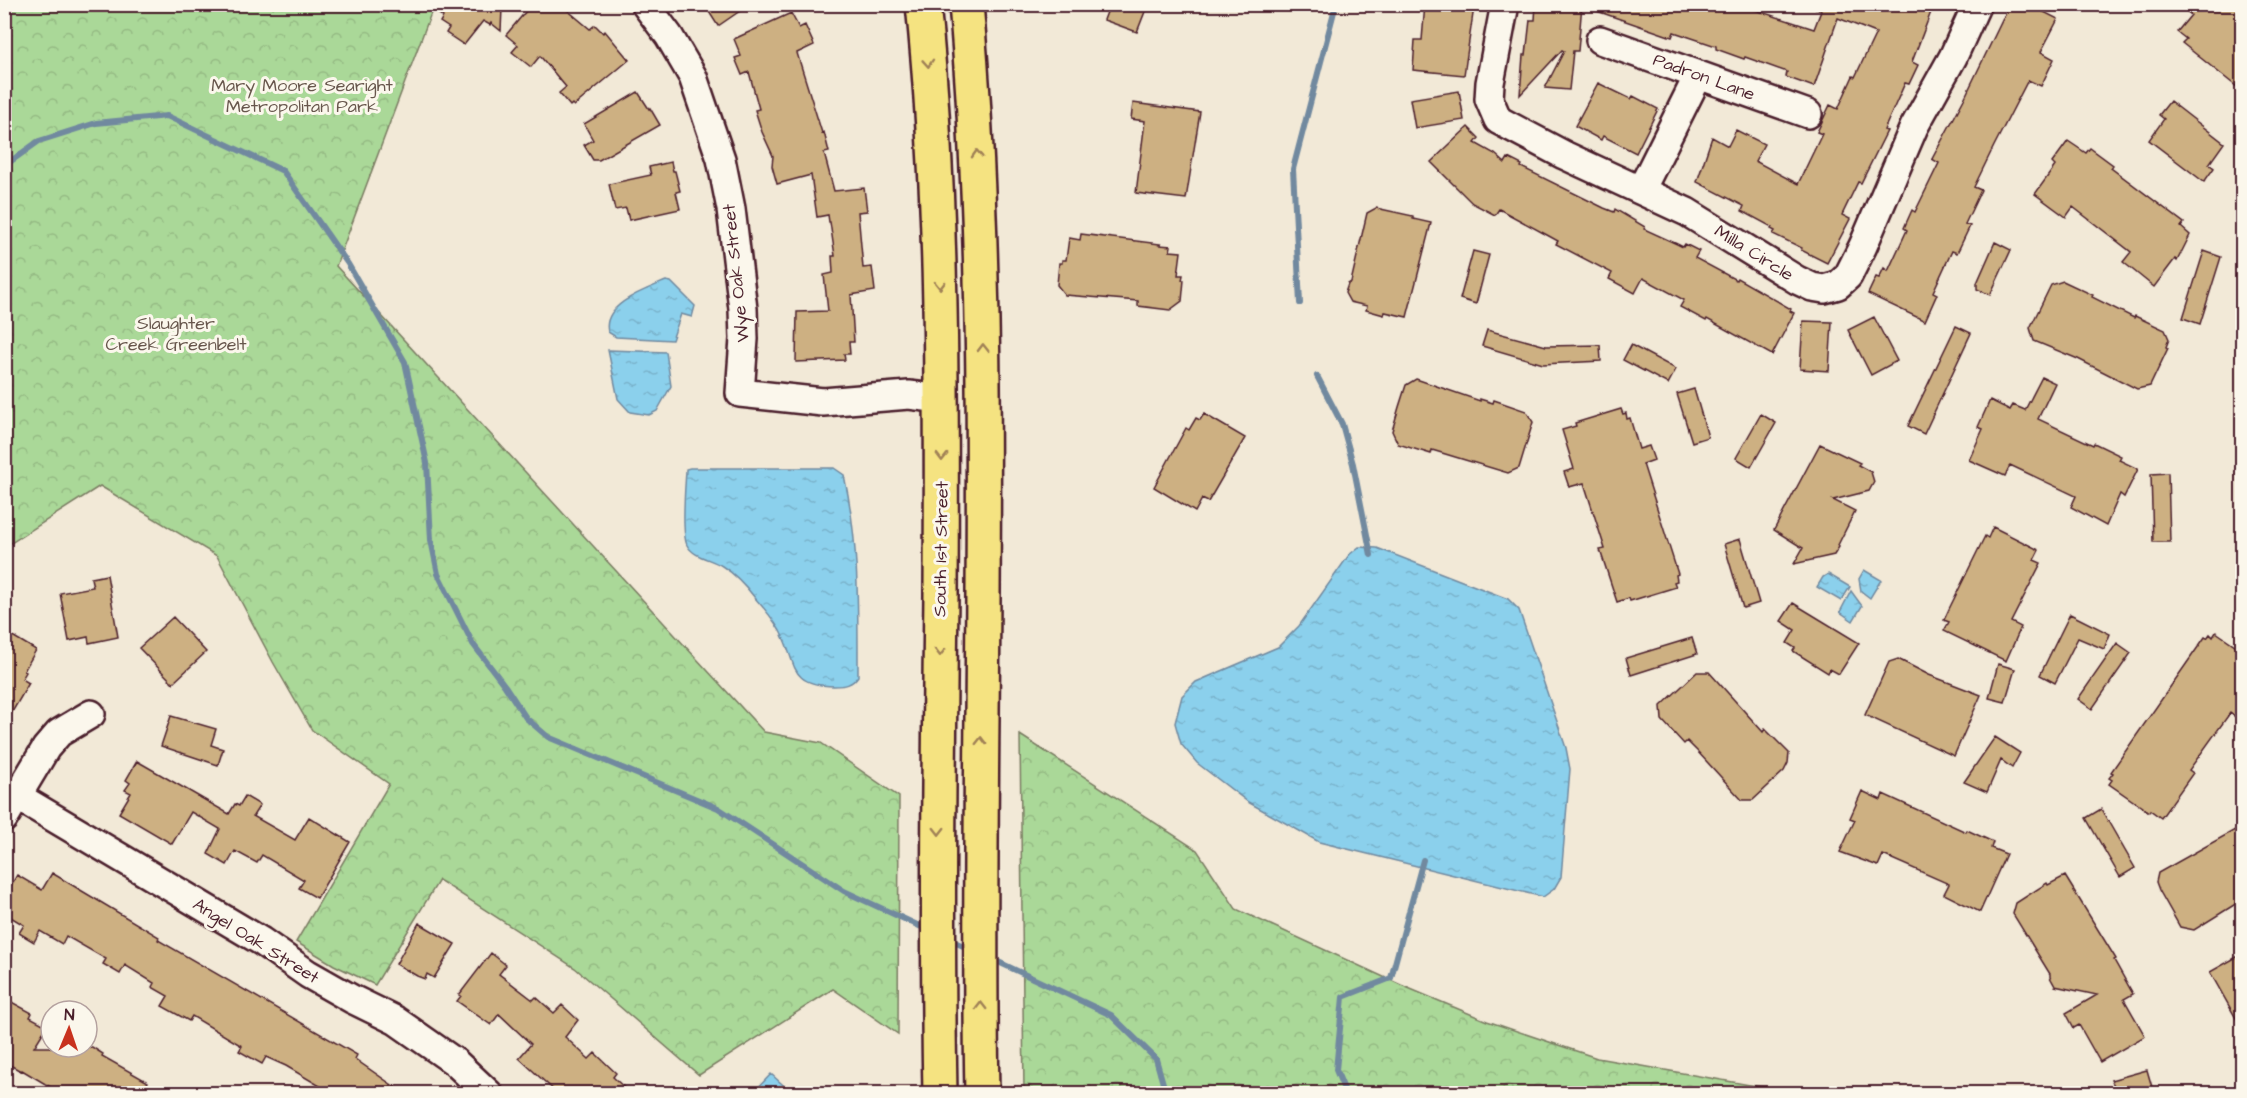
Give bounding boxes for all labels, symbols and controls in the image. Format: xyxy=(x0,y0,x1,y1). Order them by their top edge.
street label: Padron Lane xyxy=(1650,47,1759,107)
one-way arrow xyxy=(921,58,934,67)
park label: Mary Moore Searight Metropolitan Park xyxy=(211,73,394,119)
one-way arrow xyxy=(971,149,984,158)
street label: Wye Oak Street xyxy=(716,202,757,343)
street label: Milla Circle xyxy=(1710,219,1799,287)
one-way arrow xyxy=(933,281,946,290)
park label: Slaughter Creek Greenbelt xyxy=(105,311,247,357)
one-way arrow xyxy=(977,344,989,353)
one-way arrow xyxy=(936,453,948,462)
street label: South 1st Street xyxy=(927,480,955,617)
one-way arrow xyxy=(934,648,946,657)
one-way arrow xyxy=(975,737,987,746)
one-way arrow xyxy=(933,827,945,836)
street label: Angel Oak Street xyxy=(188,892,325,991)
north arrow xyxy=(39,999,99,1059)
one-way arrow xyxy=(975,1001,987,1010)
text: N xyxy=(64,1004,75,1026)

